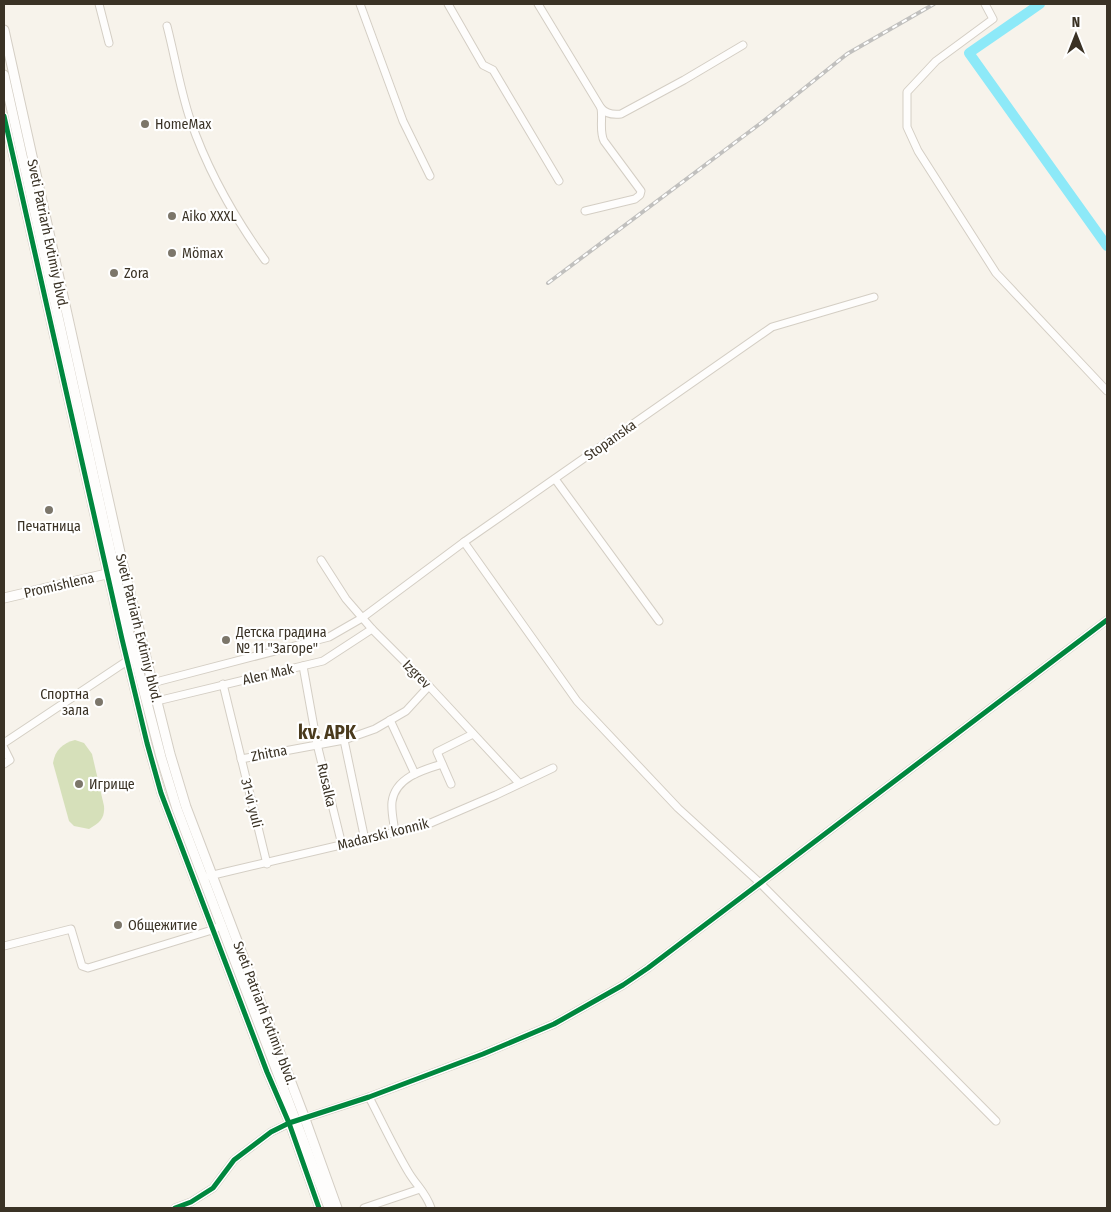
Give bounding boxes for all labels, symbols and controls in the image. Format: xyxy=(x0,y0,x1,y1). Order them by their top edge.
north arrow xyxy=(1051,10,1101,60)
text: N xyxy=(1072,14,1080,31)
place label: HomeMax xyxy=(155,116,212,133)
marker: HomeMax xyxy=(139,118,151,130)
street label: Sveti Patriarh Evtimiy blvd. xyxy=(23,158,72,310)
place label: Aiko XXXL xyxy=(182,208,237,225)
marker: Aiko XXXL xyxy=(166,210,178,222)
place label: Mömax xyxy=(182,245,224,262)
marker: Mömax xyxy=(166,247,178,259)
place label: Zora xyxy=(124,265,149,282)
marker: Zora xyxy=(108,267,120,279)
street label: Stopanska xyxy=(581,416,640,464)
marker: Печатница xyxy=(43,504,55,516)
place label: Печатница xyxy=(17,518,81,535)
street label: Sveti Patriarh Evtimiy blvd. xyxy=(112,552,165,704)
street label: Promishlena xyxy=(22,569,96,602)
place label: Детска градина № 11 "Загоре" xyxy=(235,624,327,657)
marker: Детска градина № 11 "Загоре" xyxy=(220,634,232,646)
street label: Izgrev xyxy=(399,657,435,693)
street label: Alen Mak xyxy=(241,660,296,689)
place label: Спортна зала xyxy=(40,686,89,719)
marker: Спортна зала xyxy=(93,696,105,708)
district label: kv. APK xyxy=(298,721,357,744)
street label: Zhitna xyxy=(250,742,289,765)
street label: Rusalka xyxy=(313,762,340,809)
place label: Игрище xyxy=(89,776,135,793)
street label: 31-vi yuli xyxy=(237,777,266,830)
marker: Игрище xyxy=(73,778,85,790)
street label: Madarski konnik xyxy=(336,815,431,854)
place label: Общежитие xyxy=(128,917,197,934)
marker: Общежитие xyxy=(112,919,124,931)
street label: Sveti Patriarh Evtimiy blvd. xyxy=(229,939,300,1087)

